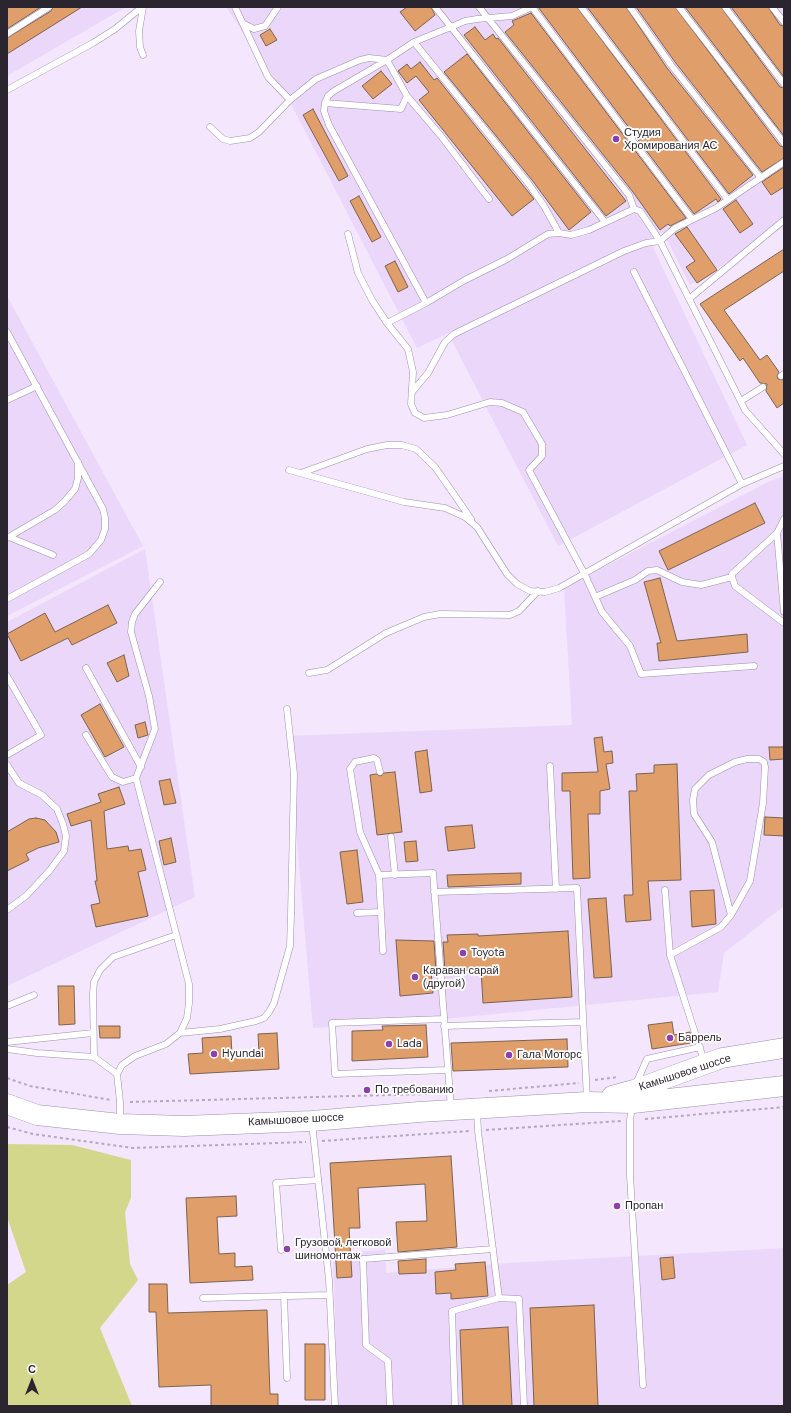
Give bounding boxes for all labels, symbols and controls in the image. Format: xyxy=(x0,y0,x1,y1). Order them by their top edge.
place label: Студия Хромирования АС xyxy=(624,126,717,152)
marker: Студия Хромирования АС xyxy=(611,134,621,144)
place label: Toyota xyxy=(471,946,504,960)
marker: Toyota xyxy=(458,948,468,958)
place label: Караван сарай (другой) xyxy=(423,964,499,990)
marker: Караван сарай (другой) xyxy=(410,972,420,982)
place label: Баррель xyxy=(678,1031,721,1045)
marker: Баррель xyxy=(665,1033,675,1043)
place label: Lada xyxy=(397,1037,422,1051)
marker: Lada xyxy=(384,1039,394,1049)
place label: Hyundai xyxy=(222,1047,264,1061)
place label: Гала Моторс xyxy=(517,1048,582,1062)
marker: Hyundai xyxy=(209,1049,219,1059)
marker: Гала Моторс xyxy=(504,1050,514,1060)
street label: Камышовое шоссе xyxy=(637,1052,733,1094)
place label: По требованию xyxy=(375,1083,454,1097)
marker: По требованию xyxy=(362,1085,372,1095)
street label: Камышовое шоссе xyxy=(248,1111,344,1129)
place label: Пропан xyxy=(625,1199,663,1213)
marker: Пропан xyxy=(612,1201,622,1211)
place label: Грузовой, легковой шиномонтаж xyxy=(295,1236,391,1262)
marker: Грузовой, легковой шиномонтаж xyxy=(282,1244,292,1254)
north arrow xyxy=(12,1361,52,1401)
text: С xyxy=(28,1362,36,1376)

